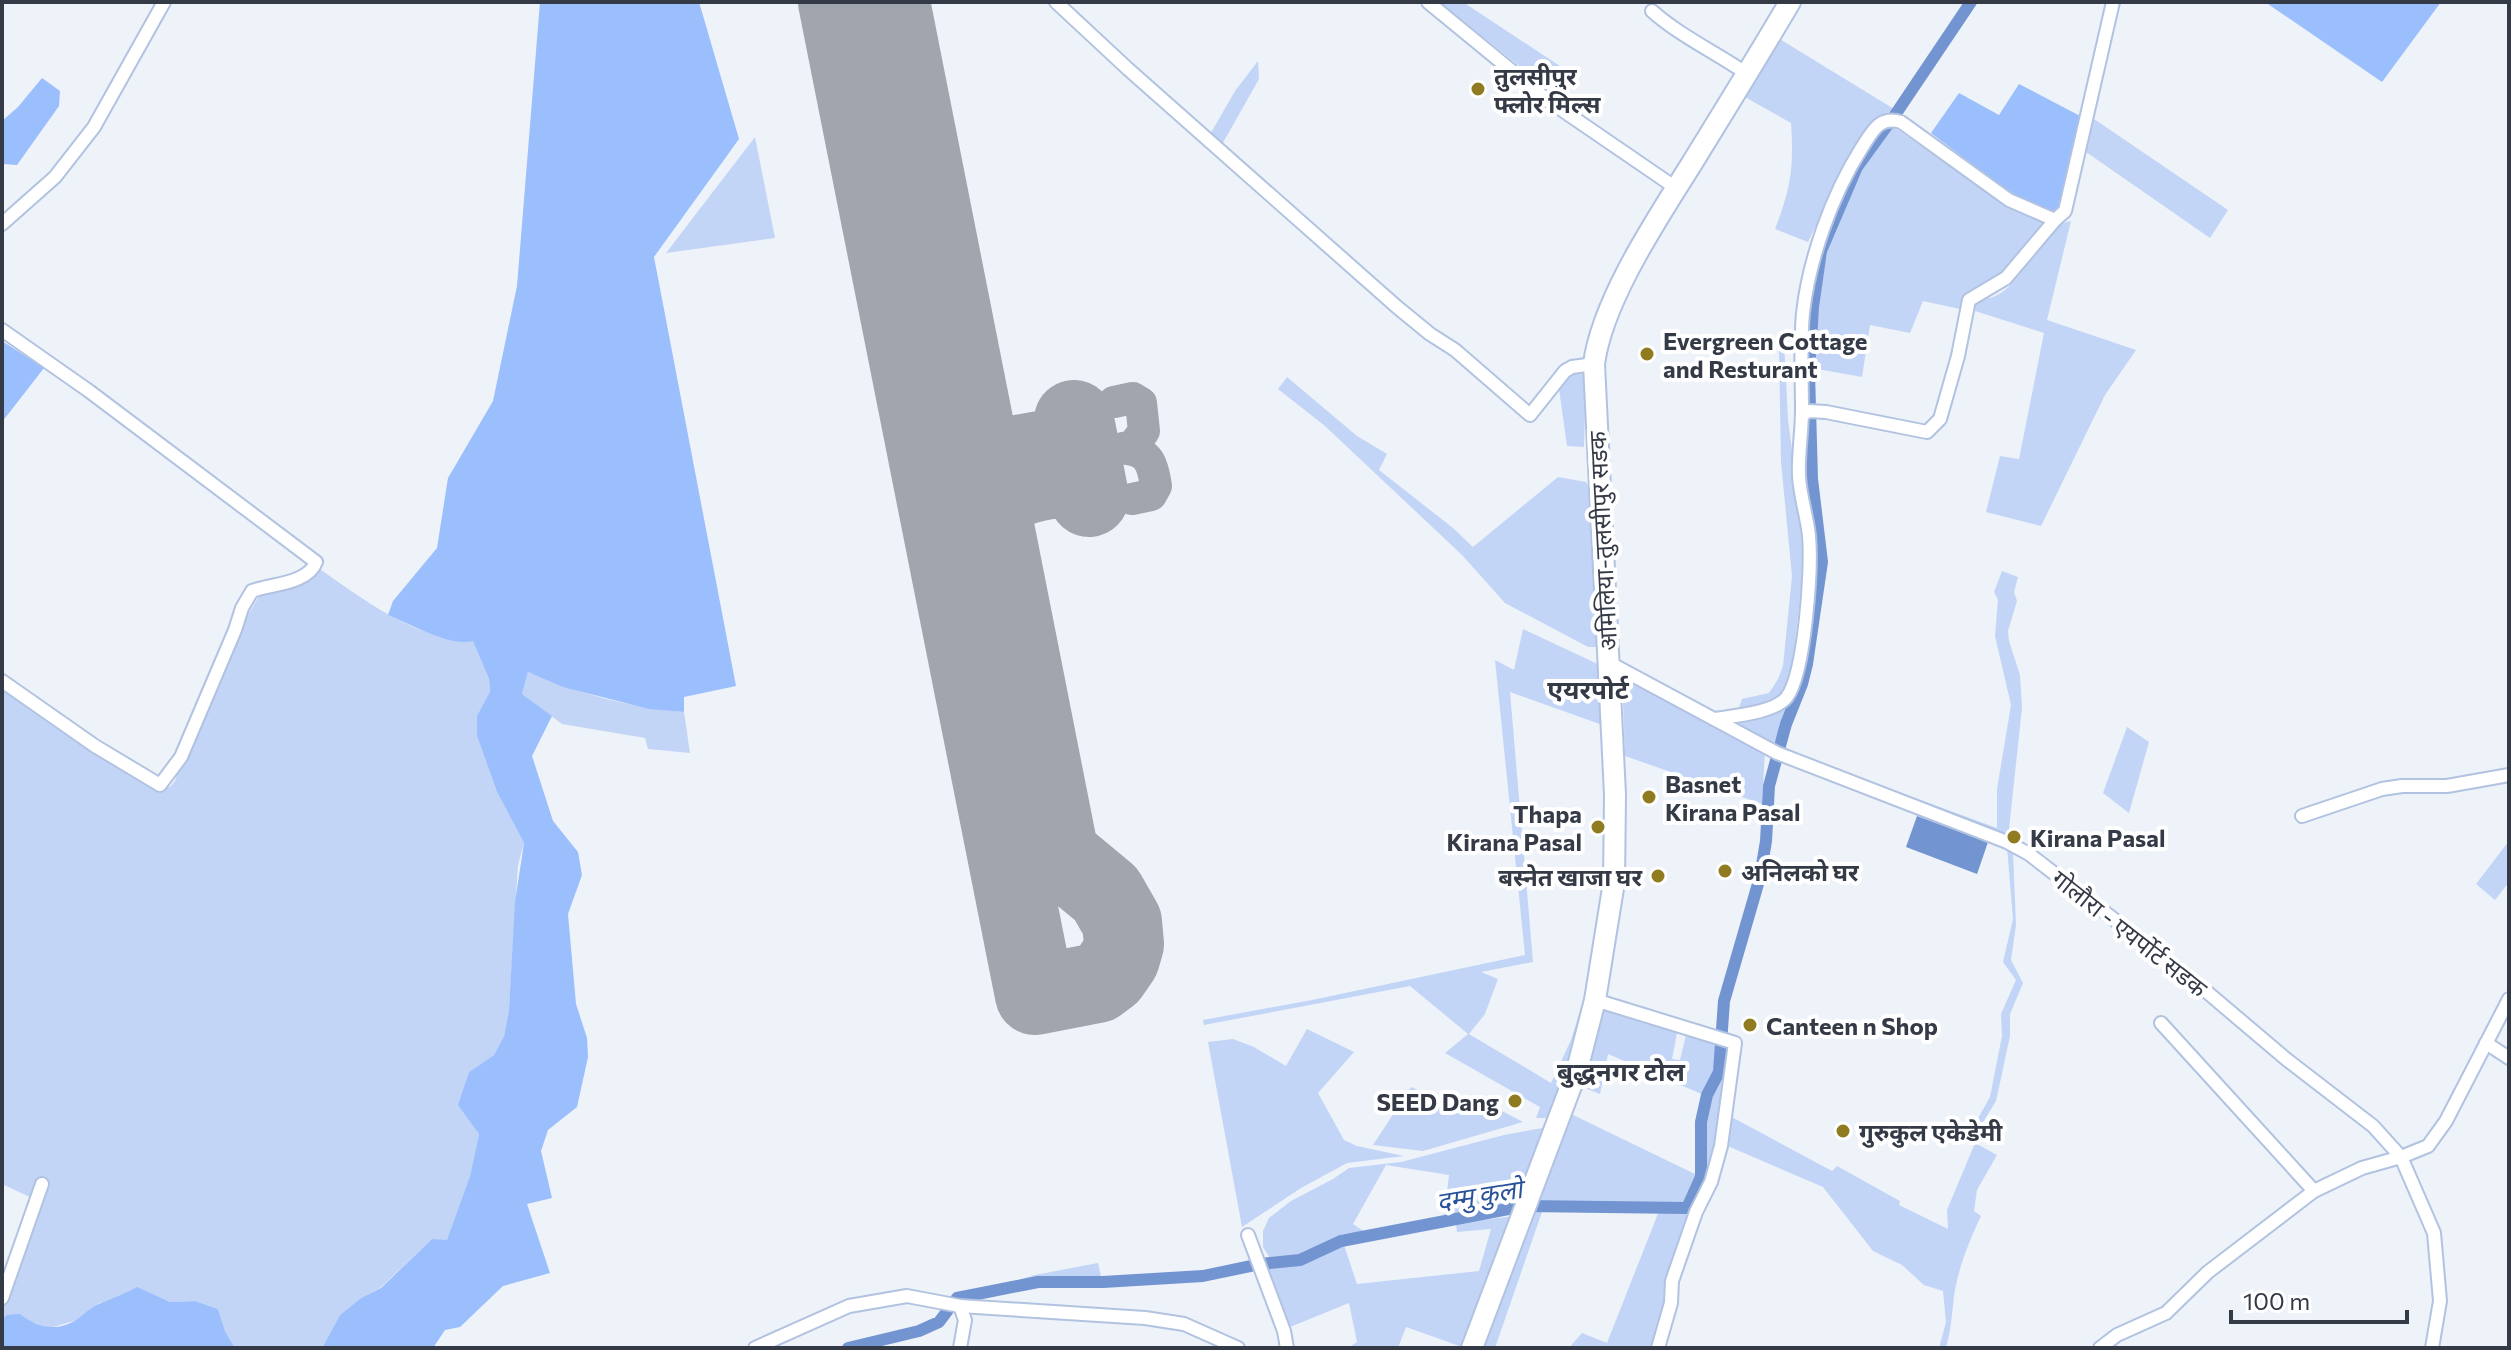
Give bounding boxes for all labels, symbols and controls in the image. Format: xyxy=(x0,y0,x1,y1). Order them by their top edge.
place label: तुलसीपुर फ्लोर मिल्स xyxy=(1494,61,1602,118)
marker: तुलसीपुर फ्लोर मिल्स xyxy=(1469,80,1487,98)
place label: Evergreen Cottage and Resturant xyxy=(1663,326,1868,383)
marker: Evergreen Cottage and Resturant xyxy=(1638,345,1656,363)
street label: अमिलिया-तुलसीपुर सडक xyxy=(1582,430,1624,651)
district label: एयरपोर्ट xyxy=(1547,673,1630,704)
place label: Basnet Kirana Pasal xyxy=(1665,769,1800,826)
marker: Basnet Kirana Pasal xyxy=(1640,788,1658,806)
place label: Thapa Kirana Pasal xyxy=(1447,799,1582,856)
marker: Thapa Kirana Pasal xyxy=(1589,818,1607,836)
place label: Kirana Pasal xyxy=(2030,823,2165,852)
marker: Kirana Pasal xyxy=(2005,828,2023,846)
place label: अनिलको घर xyxy=(1741,857,1859,886)
place label: बस्‍नेत खाजा घर xyxy=(1498,862,1642,891)
marker: अनिलको घर xyxy=(1716,862,1734,880)
street label: गोलौरा - एयर्पोर्ट सडक xyxy=(2047,863,2214,1003)
marker: बस्‍नेत खाजा घर xyxy=(1649,867,1667,885)
place label: Canteen n Shop xyxy=(1766,1011,1938,1040)
marker: Canteen n Shop xyxy=(1741,1016,1759,1034)
district label: बुद्धनगर टोल xyxy=(1557,1055,1686,1088)
place label: SEED Dang xyxy=(1376,1087,1499,1116)
marker: SEED Dang xyxy=(1506,1092,1524,1110)
place label: गुरुकुल एकेडेमी xyxy=(1859,1117,2003,1148)
marker: गुरुकुल एकेडेमी xyxy=(1834,1122,1852,1140)
water label: दम्मु कुलो xyxy=(1434,1171,1530,1218)
scale bar xyxy=(2231,1274,2407,1324)
text: 100 m xyxy=(2243,1286,2310,1315)

